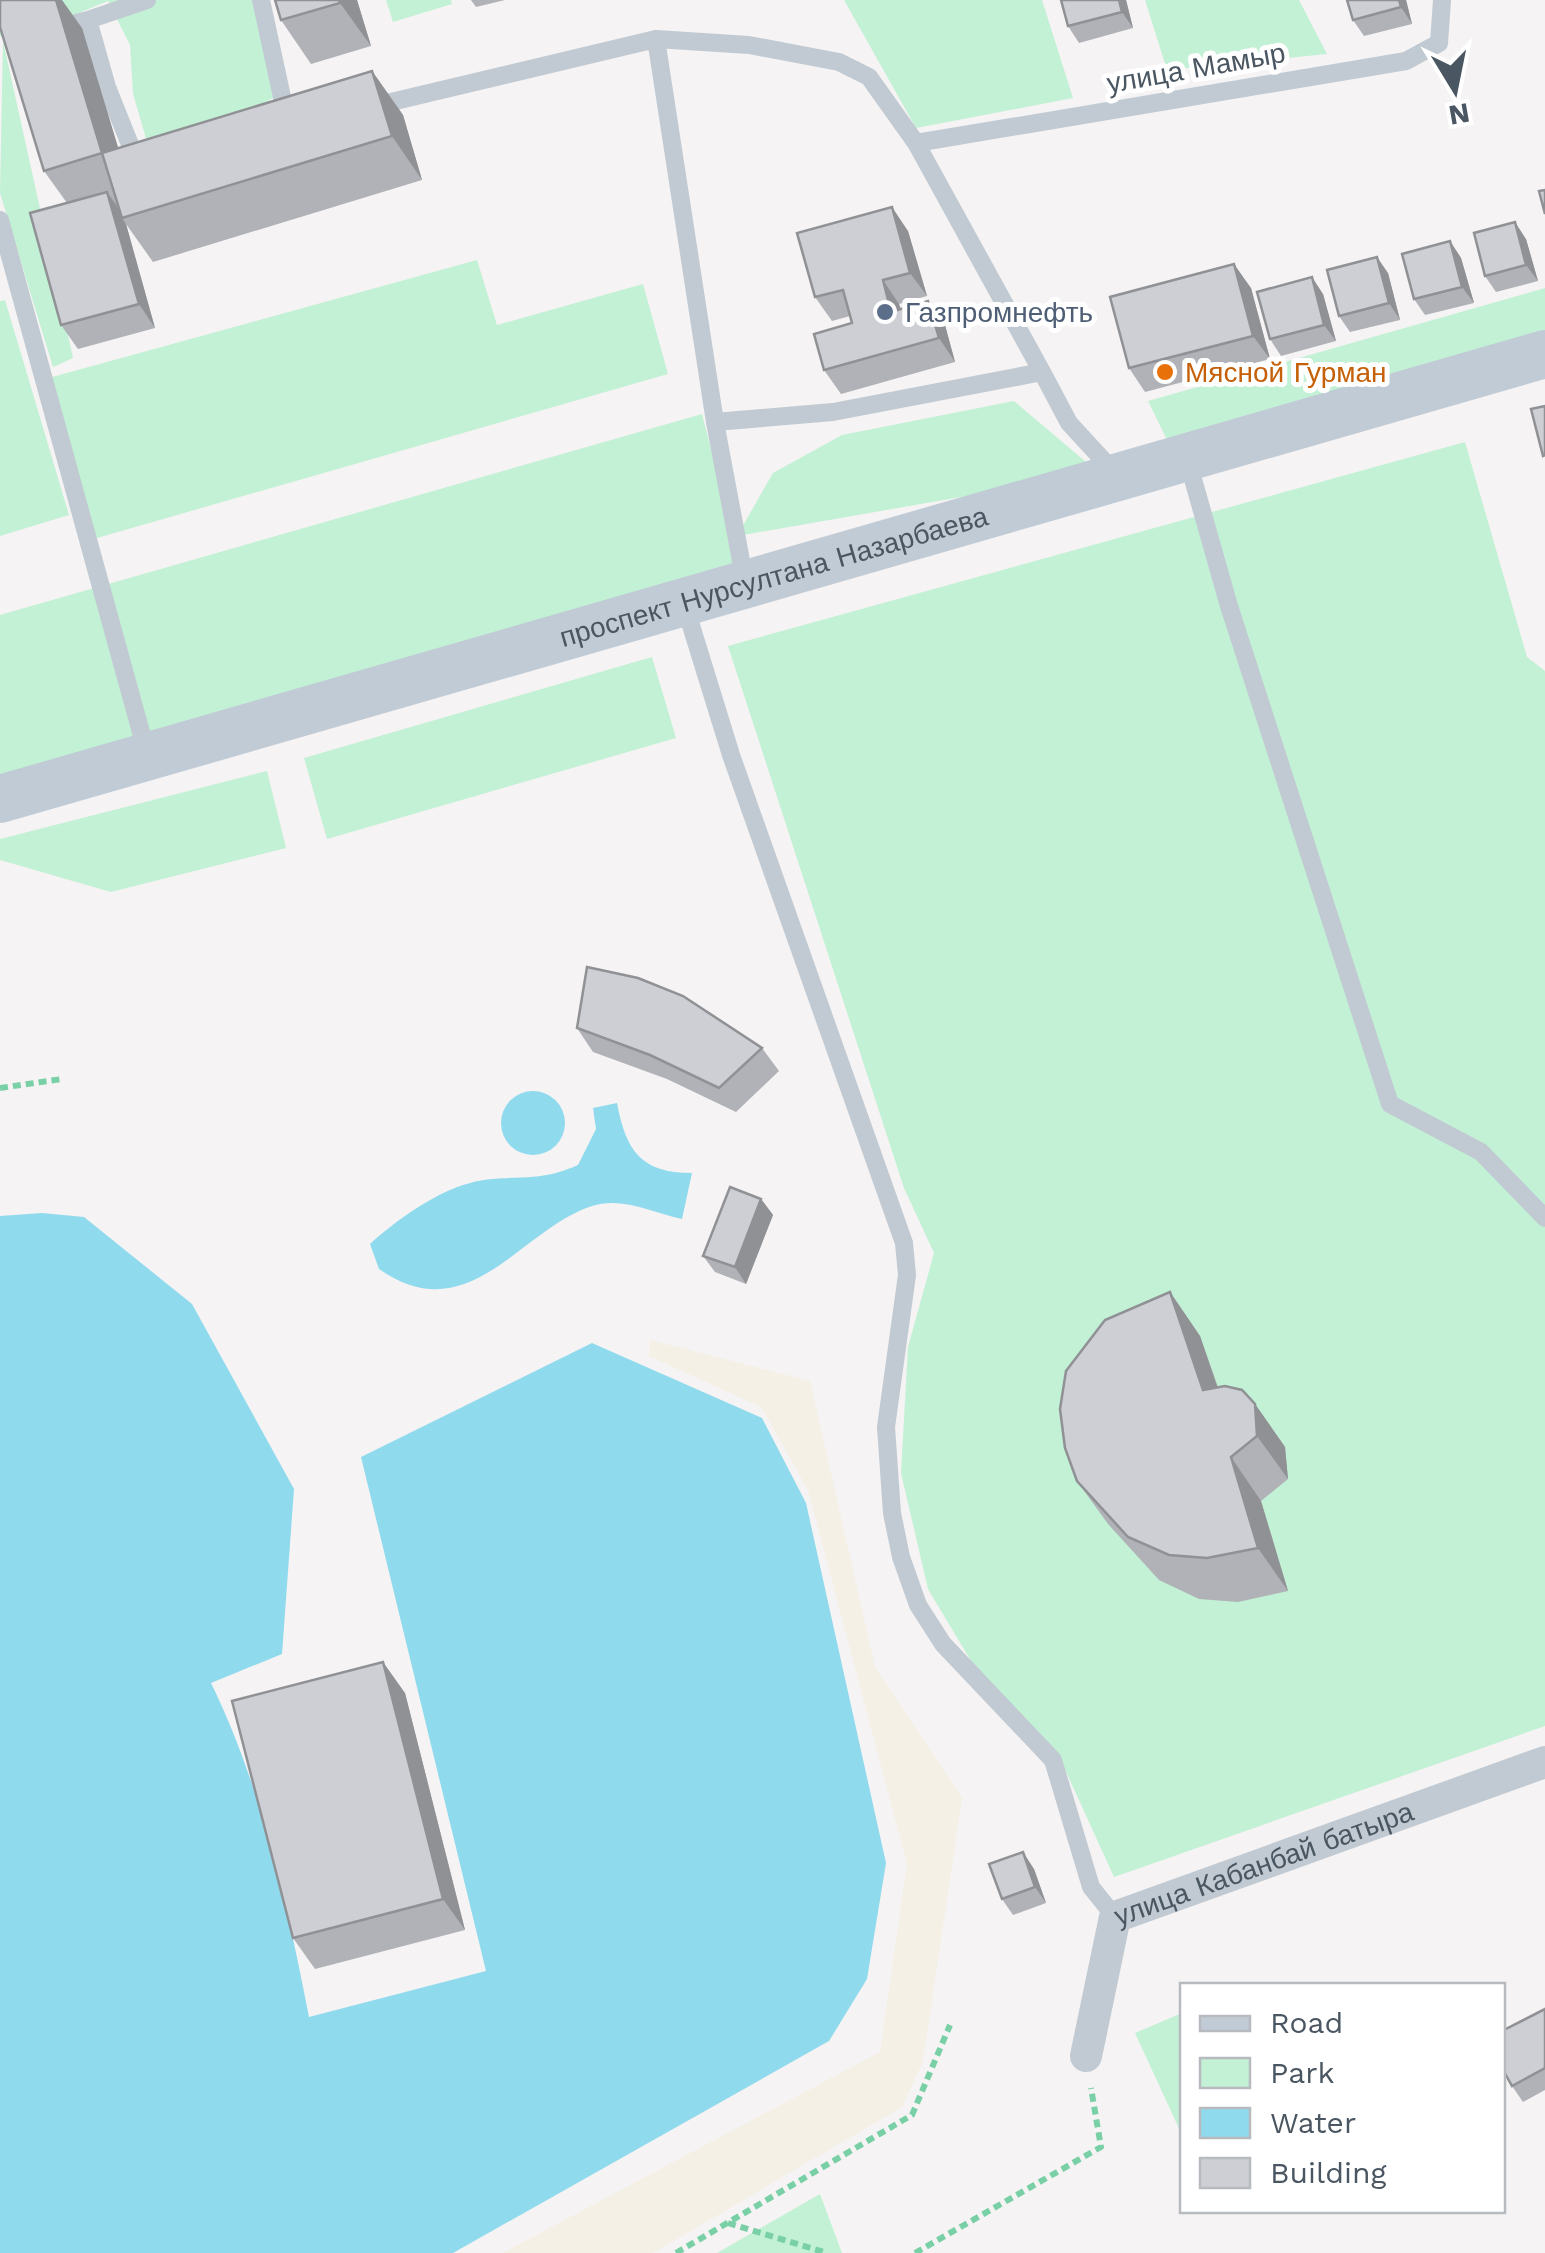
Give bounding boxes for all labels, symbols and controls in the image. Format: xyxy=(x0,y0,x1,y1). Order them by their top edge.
street label: улица Мамыр xyxy=(1104,36,1288,100)
north arrow xyxy=(1405,40,1505,140)
text: N xyxy=(1446,96,1472,132)
place label: Газпромнефть xyxy=(905,296,1093,329)
marker: Газпромнефть xyxy=(874,301,896,323)
place label: Мясной Гурман xyxy=(1185,356,1387,389)
marker: Мясной Гурман xyxy=(1154,361,1176,383)
street label: проспект Нурсултана Назарбаева xyxy=(556,499,992,654)
street label: улица Кабанбай батыра xyxy=(1110,1794,1418,1932)
legend xyxy=(1180,1983,1505,2213)
text: Road xyxy=(1270,2005,1343,2040)
text: Park xyxy=(1270,2055,1335,2090)
text: Water xyxy=(1270,2105,1356,2140)
text: Building xyxy=(1270,2155,1387,2190)

